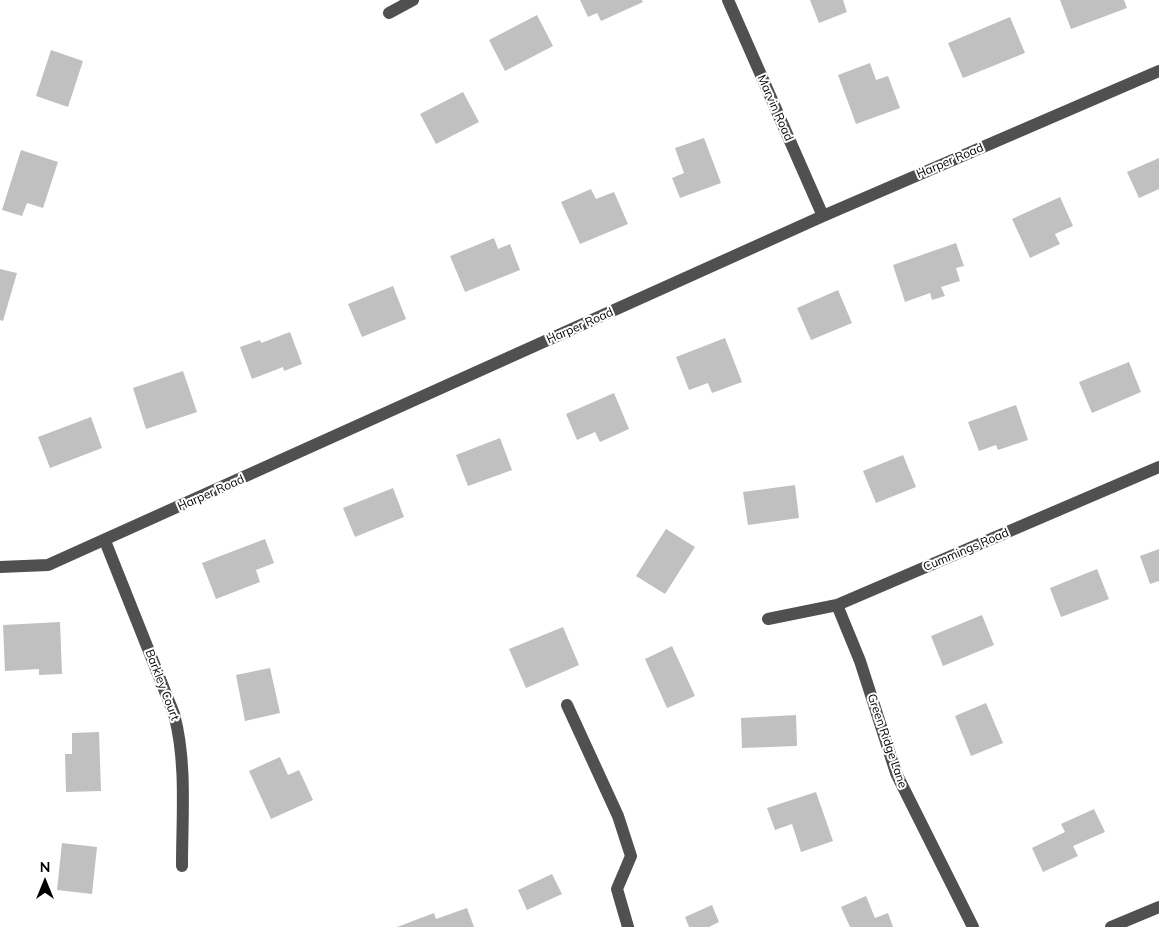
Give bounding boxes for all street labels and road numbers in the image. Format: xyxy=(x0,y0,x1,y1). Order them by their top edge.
street label: Marvin Road xyxy=(754,73,796,143)
street label: Harper Road xyxy=(914,140,986,182)
street label: Harper Road xyxy=(544,305,616,347)
street label: Harper Road xyxy=(175,472,247,514)
street label: Cummings Road xyxy=(921,525,1011,575)
street label: Barkley Court xyxy=(142,647,182,723)
street label: Green Ridge Lane xyxy=(864,692,910,790)

